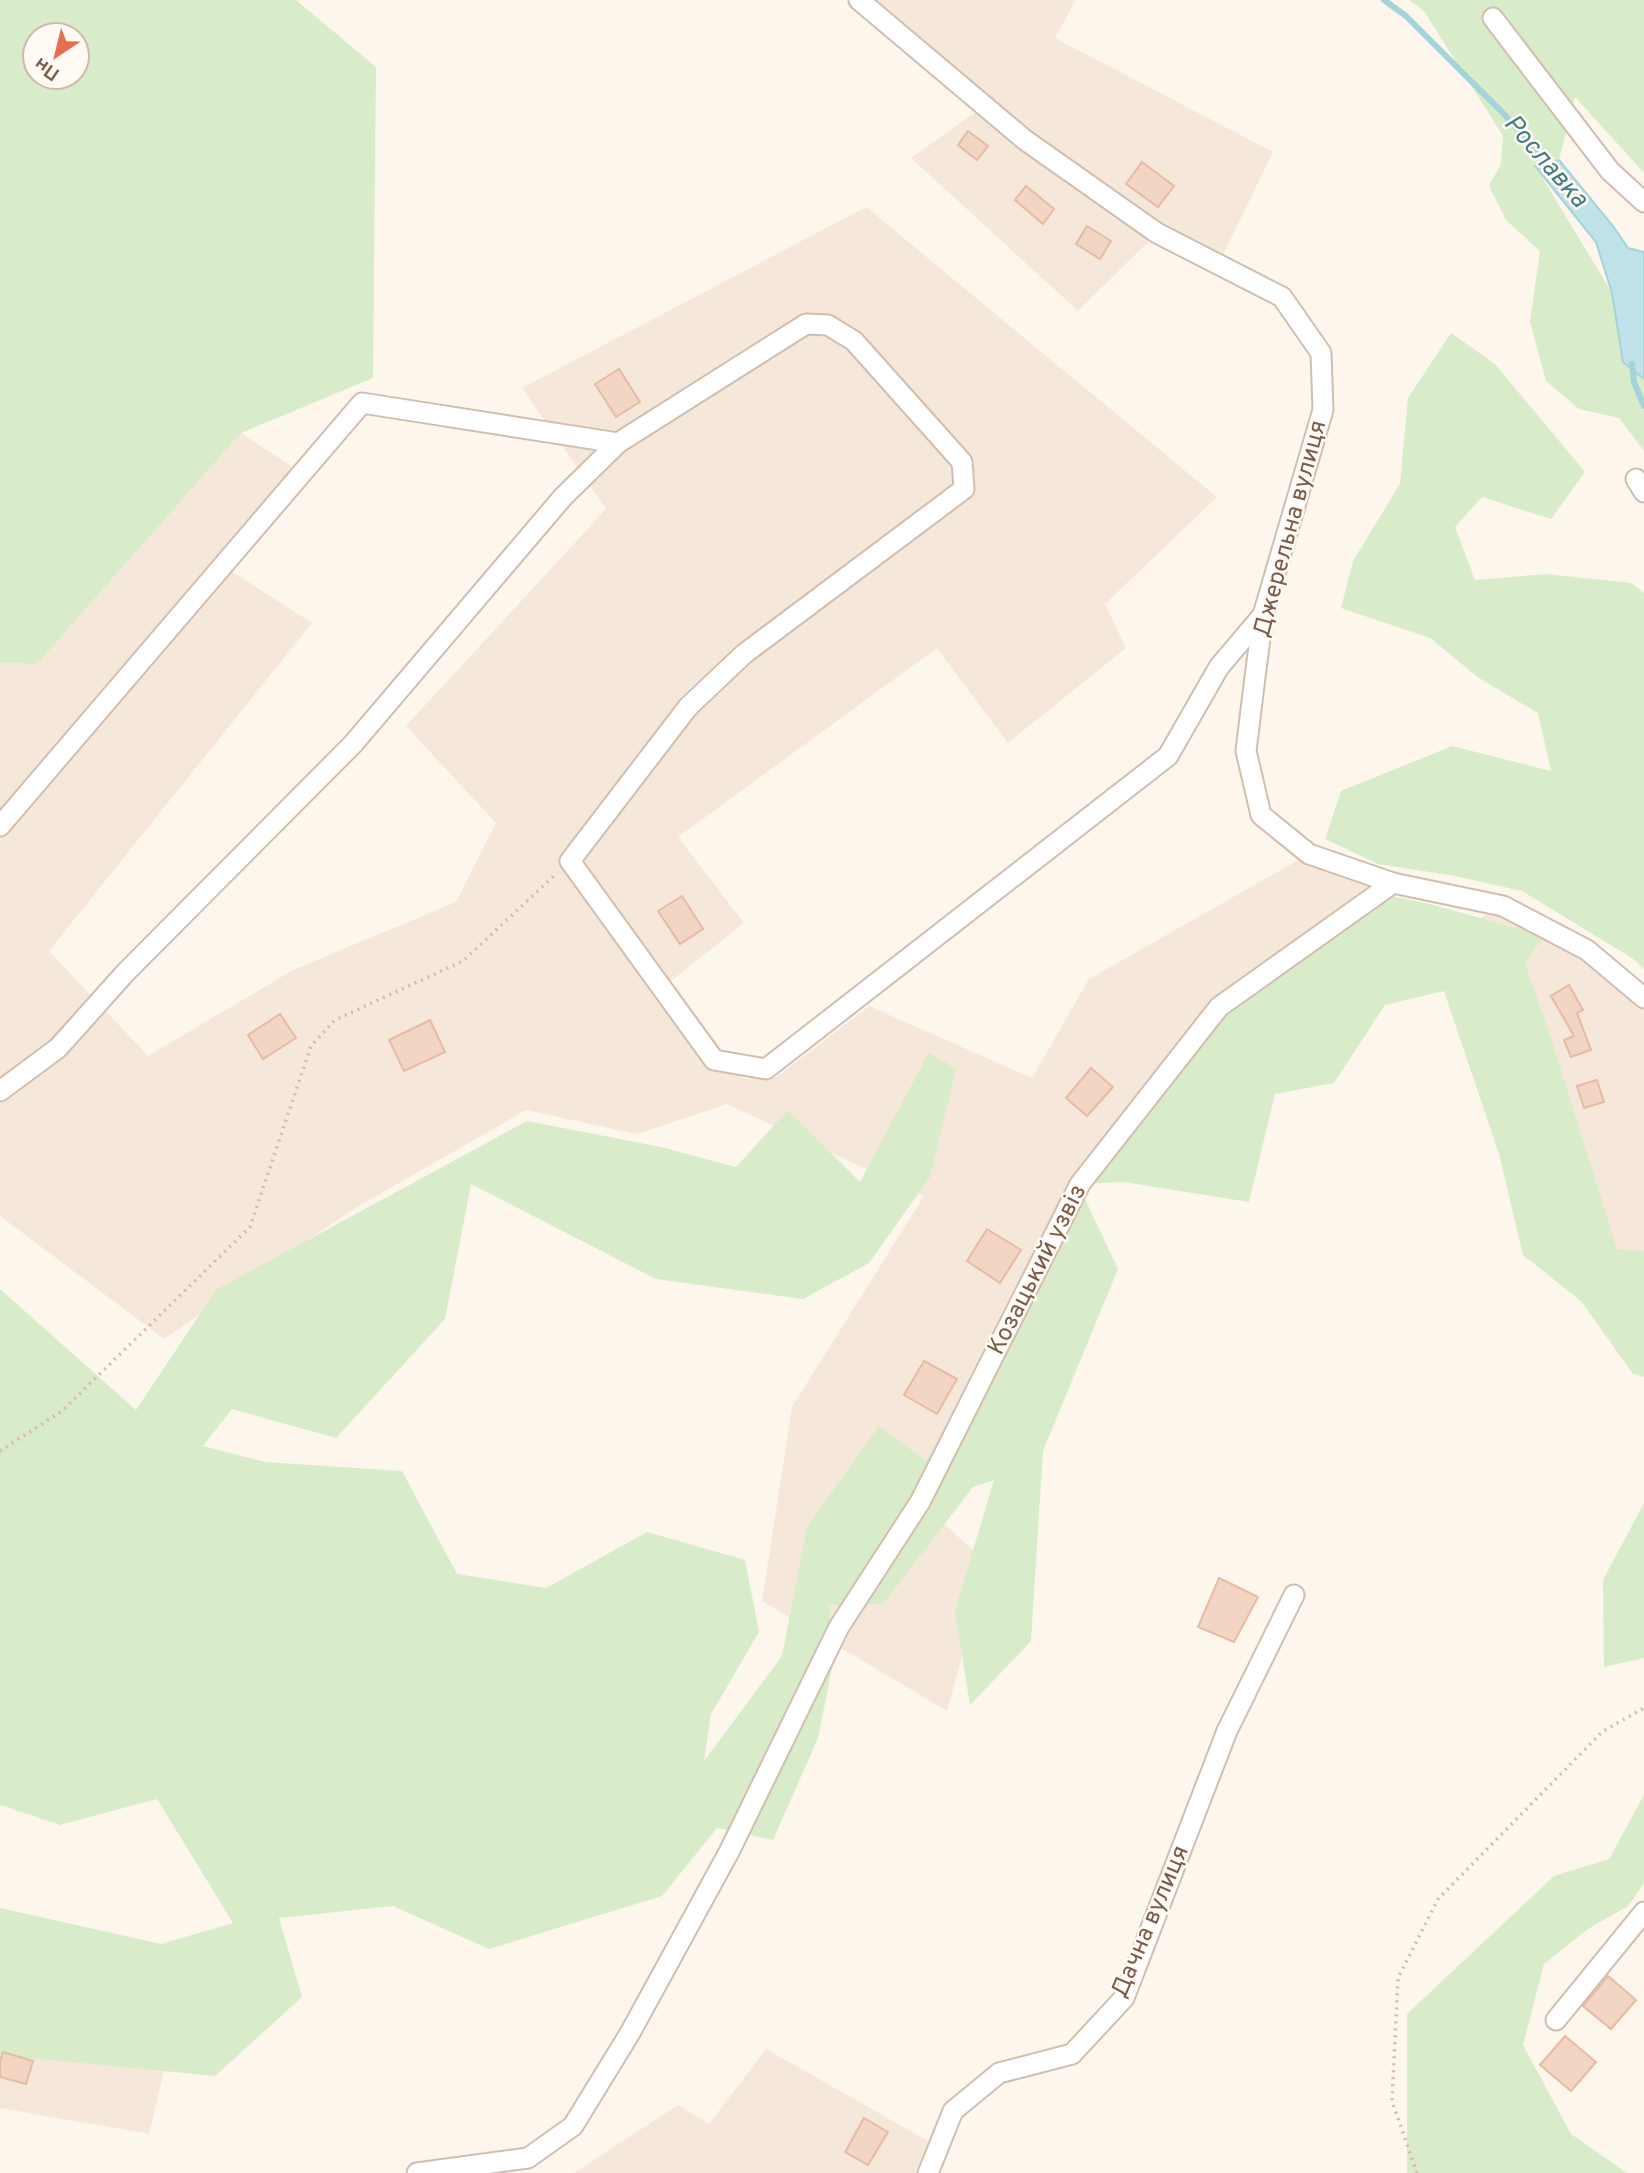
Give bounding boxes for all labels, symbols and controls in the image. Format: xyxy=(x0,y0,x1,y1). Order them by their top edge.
north arrow xyxy=(21,21,91,91)
text: Пн xyxy=(30,51,65,85)
water label: Рославка xyxy=(1495,108,1595,216)
street label: Джерельна вулиця xyxy=(1248,417,1334,641)
street label: Козацький узвіз xyxy=(982,1180,1094,1360)
street label: Дачна вулиця xyxy=(1105,1841,1197,2003)

